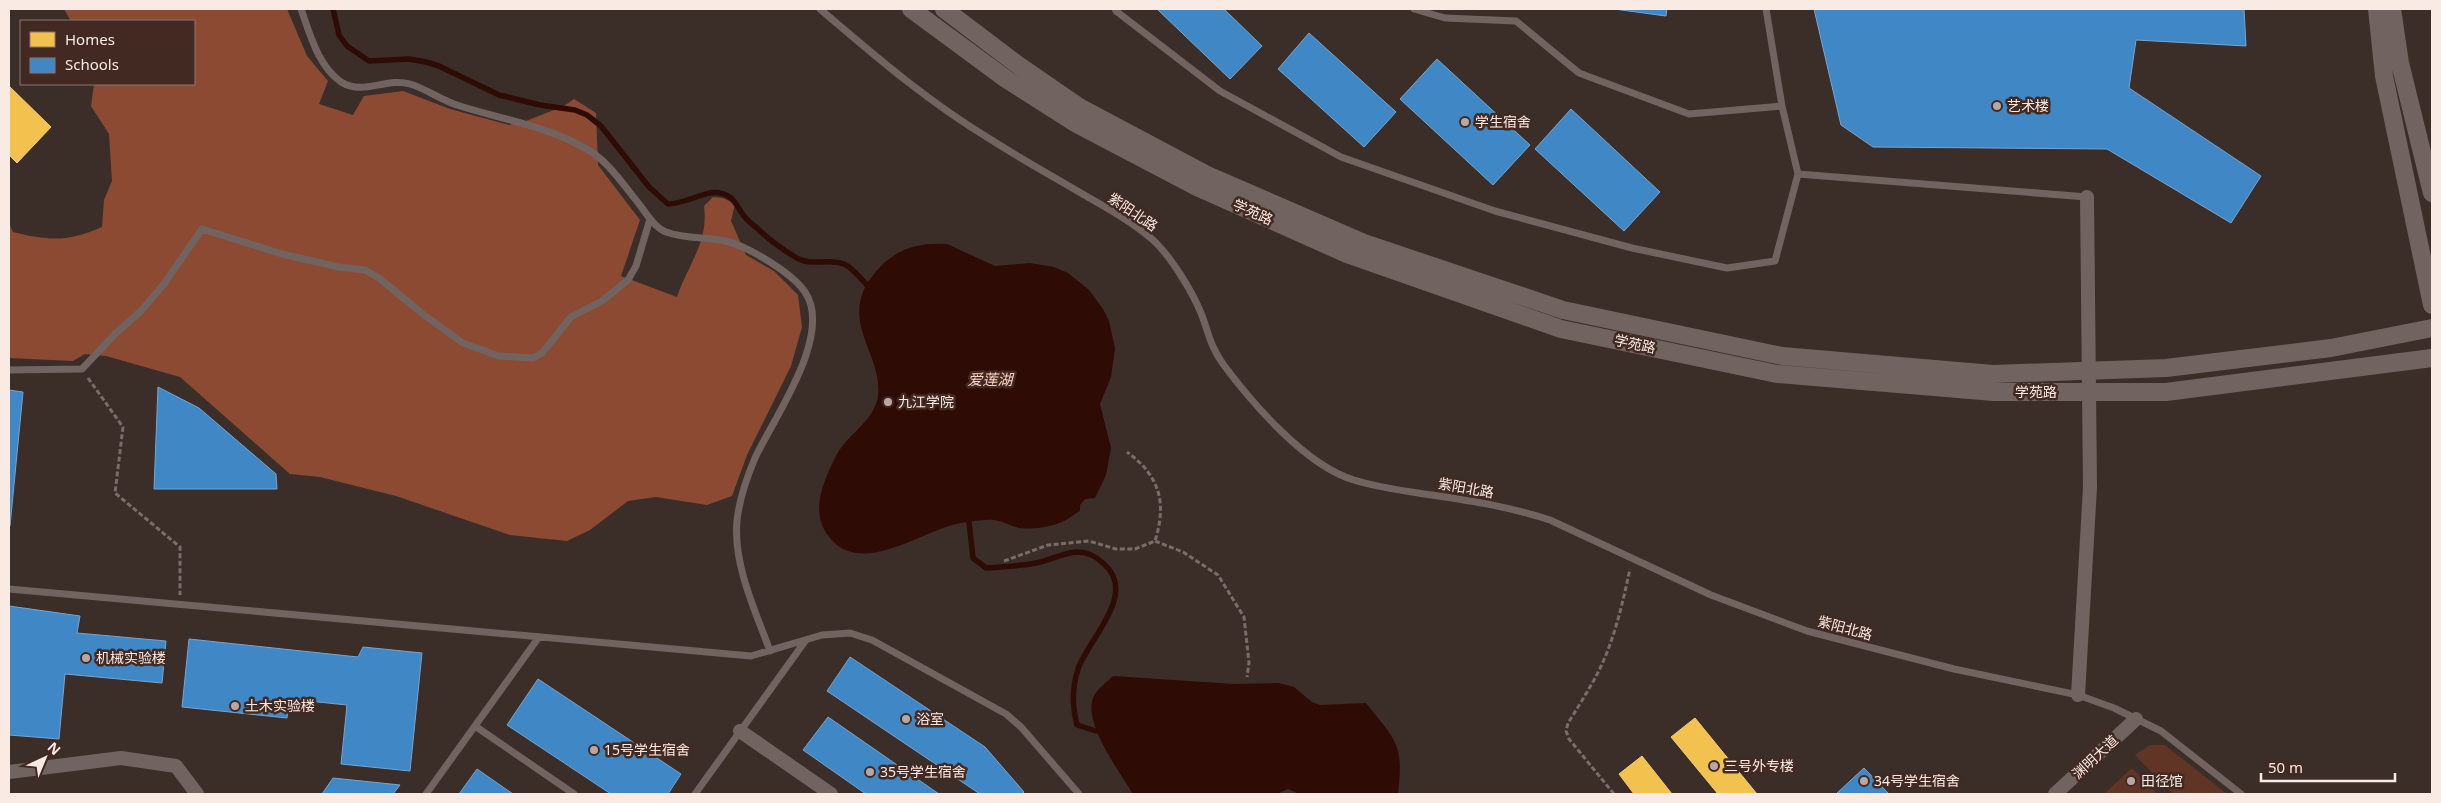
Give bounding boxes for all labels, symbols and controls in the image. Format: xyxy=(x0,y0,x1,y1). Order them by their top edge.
legend xyxy=(20,20,195,85)
text: Homes xyxy=(65,29,115,49)
text: Schools xyxy=(65,54,119,74)
place label: 艺术楼 xyxy=(2007,96,2049,115)
marker: 艺术楼 xyxy=(1991,100,2003,112)
place label: 学生宿舍 xyxy=(1475,112,1531,131)
marker: 学生宿舍 xyxy=(1459,116,1471,128)
street label: 紫阳北路 xyxy=(1105,188,1162,235)
street label: 学苑路 xyxy=(1230,194,1276,229)
street label: 学苑路 xyxy=(1613,330,1658,357)
water label: 爱莲湖 xyxy=(967,369,1014,389)
street label: 学苑路 xyxy=(2015,382,2057,401)
place label: 九江学院 xyxy=(898,392,954,411)
marker: 九江学院 xyxy=(882,396,894,408)
street label: 紫阳北路 xyxy=(1437,473,1495,502)
street label: 紫阳北路 xyxy=(1816,611,1875,644)
place label: 机械实验楼 xyxy=(96,648,166,667)
marker: 机械实验楼 xyxy=(80,652,92,664)
place label: 土木实验楼 xyxy=(245,696,315,715)
marker: 土木实验楼 xyxy=(229,700,241,712)
place label: 浴室 xyxy=(916,709,944,728)
marker: 浴室 xyxy=(900,713,912,725)
street label: 渊明大道 xyxy=(2068,731,2122,783)
north arrow xyxy=(20,733,70,783)
text: N xyxy=(44,737,65,759)
place label: 15号学生宿舍 xyxy=(604,740,690,759)
marker: 15号学生宿舍 xyxy=(588,744,600,756)
scale bar xyxy=(2261,750,2395,782)
place label: 三号外专楼 xyxy=(1724,756,1794,775)
text: 50 m xyxy=(2268,757,2303,777)
marker: 三号外专楼 xyxy=(1708,760,1720,772)
place label: 35号学生宿舍 xyxy=(880,762,966,781)
marker: 35号学生宿舍 xyxy=(864,766,876,778)
place label: 34号学生宿舍 xyxy=(1874,771,1960,790)
place label: 田径馆 xyxy=(2141,771,2183,790)
marker: 34号学生宿舍 xyxy=(1858,775,1870,787)
marker: 田径馆 xyxy=(2125,775,2137,787)

